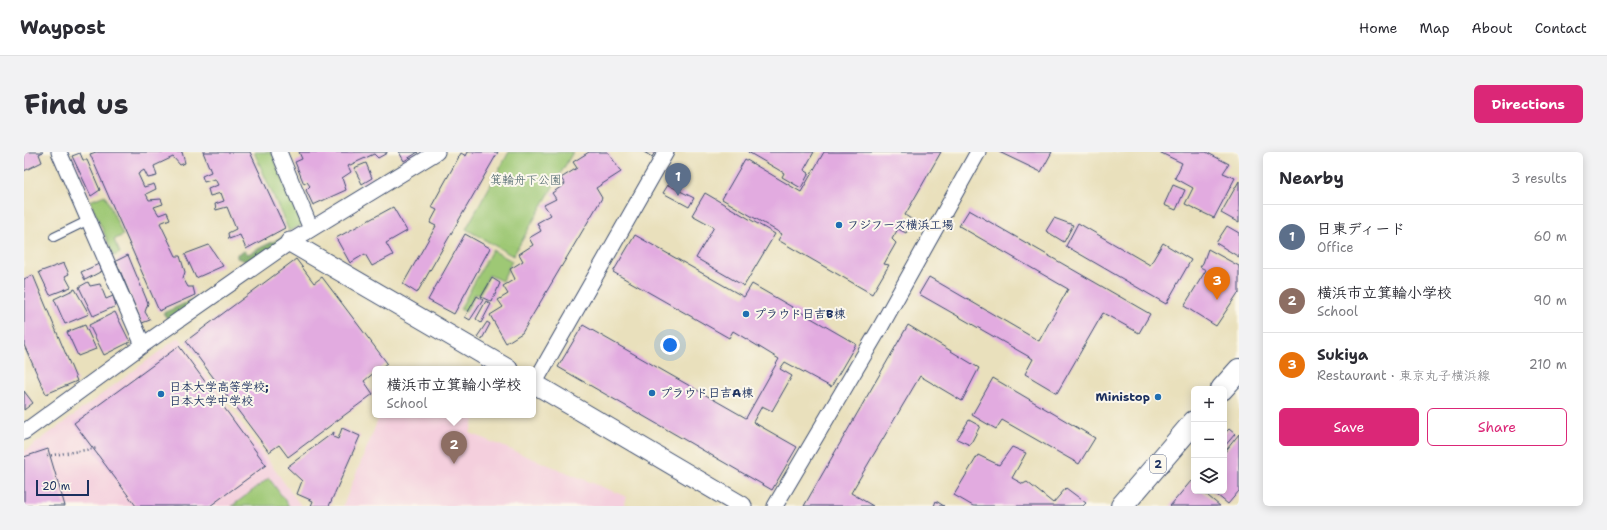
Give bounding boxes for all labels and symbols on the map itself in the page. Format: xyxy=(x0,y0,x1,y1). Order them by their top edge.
pin: 1 xyxy=(665,163,691,196)
park label: 箕輪舟下公園 xyxy=(490,172,562,188)
place label: フジフーズ横浜工場 xyxy=(847,217,954,233)
marker: フジフーズ横浜工場 xyxy=(834,220,844,230)
pin: 3 xyxy=(1204,267,1230,300)
place label: プラウド日吉B棟 xyxy=(754,306,845,322)
marker: プラウド日吉B棟 xyxy=(741,309,751,319)
your location xyxy=(660,335,680,355)
place label: 日本大学高等学校; 日本大学中学校 xyxy=(169,379,269,409)
place label: プラウド日吉A棟 xyxy=(660,385,753,401)
marker: プラウド日吉A棟 xyxy=(647,388,657,398)
marker: 日本大学高等学校; 日本大学中学校 xyxy=(156,389,166,399)
place label: Ministop xyxy=(1096,389,1150,405)
marker: Ministop xyxy=(1153,392,1163,402)
pin: 2 xyxy=(441,431,467,464)
road number: 2 xyxy=(1150,455,1166,473)
scale bar xyxy=(36,478,89,497)

